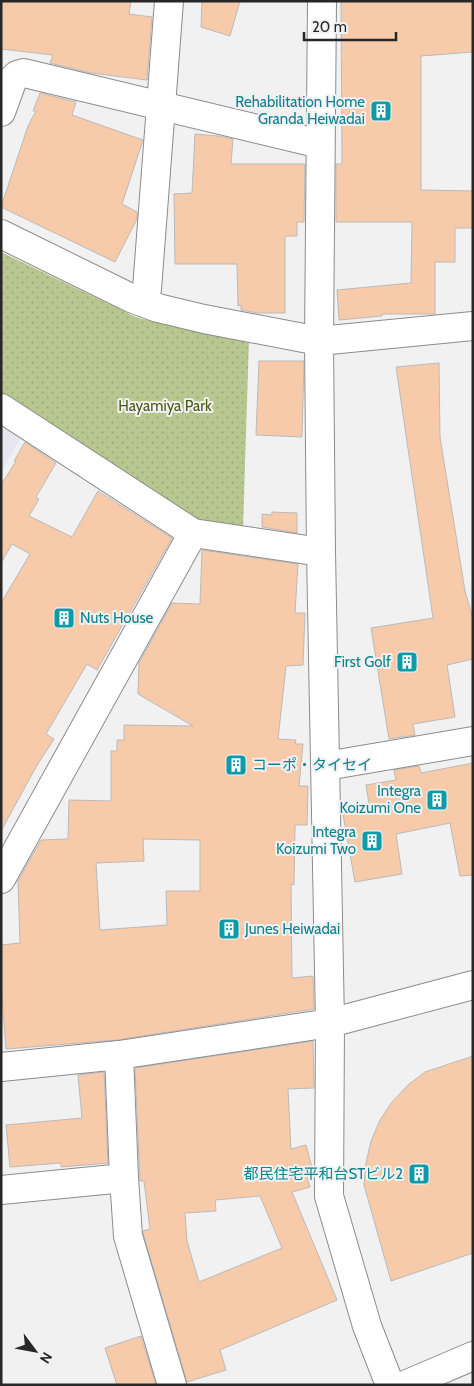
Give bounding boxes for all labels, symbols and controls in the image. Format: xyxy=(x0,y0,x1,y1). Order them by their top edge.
scale bar xyxy=(304,10,396,42)
text: 20 m xyxy=(312,18,347,36)
place label: Rehabilitation Home Granda Heiwadai xyxy=(235,93,365,128)
building icon: Rehabilitation Home Granda Heiwadai xyxy=(369,99,393,123)
park label: Hayamiya Park xyxy=(118,397,212,415)
building icon: Nuts House xyxy=(52,606,76,630)
place label: Nuts House xyxy=(80,609,154,627)
building icon: First Golf xyxy=(395,650,419,674)
place label: First Golf xyxy=(334,653,391,671)
building icon: コーポ・タイセイ xyxy=(224,753,248,777)
place label: コーポ・タイセイ xyxy=(252,756,372,774)
place label: Integra Koizumi One xyxy=(339,782,422,817)
building icon: Integra Koizumi One xyxy=(425,788,449,812)
place label: Integra Koizumi Two xyxy=(276,823,357,858)
building icon: Integra Koizumi Two xyxy=(360,829,384,853)
building icon: Junes Heiwadai xyxy=(217,917,241,941)
place label: Junes Heiwadai xyxy=(244,920,340,938)
building icon: 都民住宅平和台STビル2 xyxy=(407,1162,431,1186)
place label: 都民住宅平和台STビル2 xyxy=(243,1165,403,1183)
north arrow xyxy=(10,1326,60,1376)
text: N xyxy=(36,1349,56,1367)

